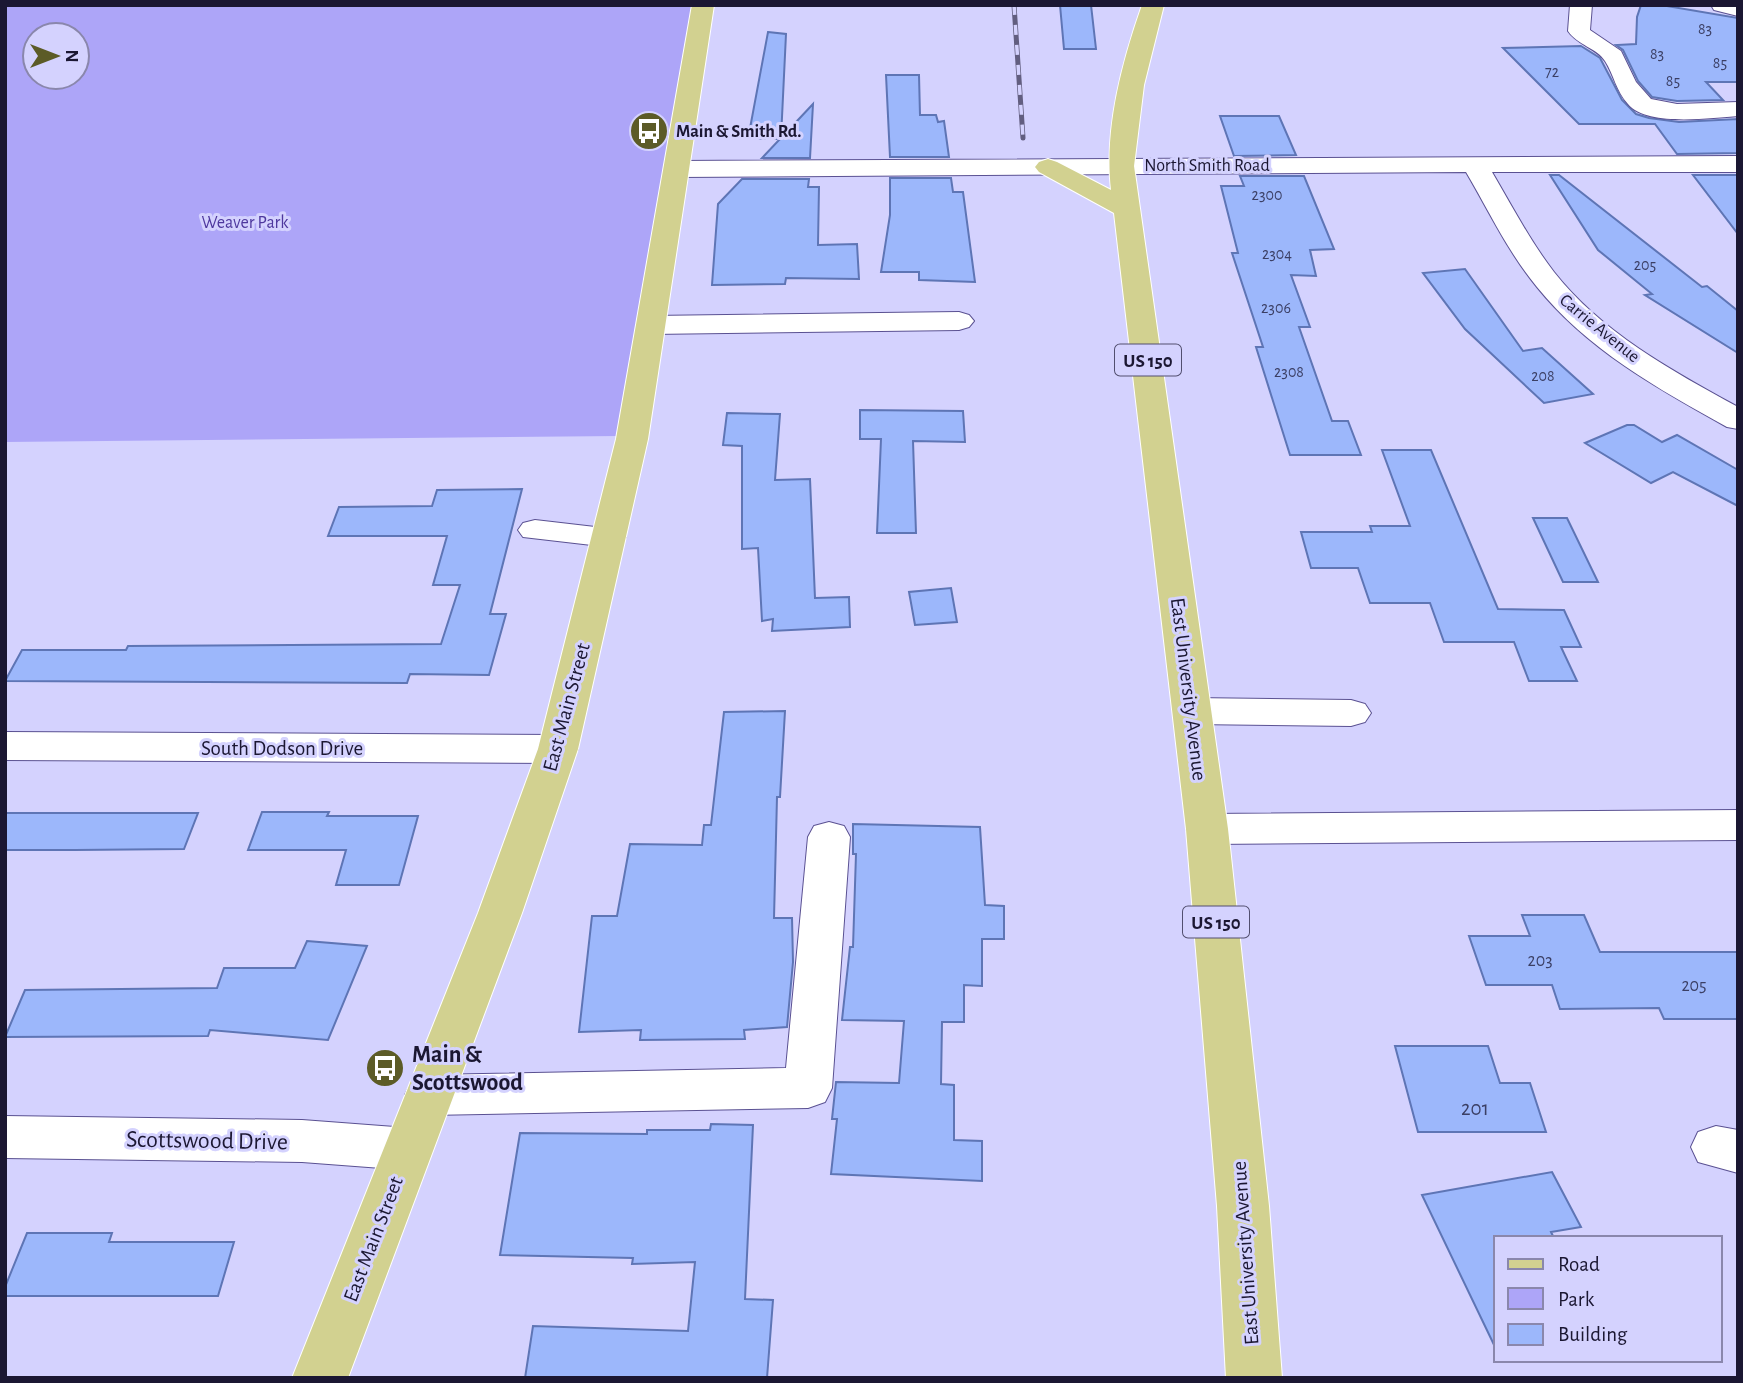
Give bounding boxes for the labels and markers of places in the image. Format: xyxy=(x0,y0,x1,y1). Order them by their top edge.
bus stop icon: Main & Smith Rd. xyxy=(628,110,670,152)
place label: Main & Smith Rd. xyxy=(676,123,801,141)
place label: Main & Scottswood xyxy=(412,1043,523,1095)
bus stop icon: Main & Scottswood xyxy=(364,1047,406,1089)

